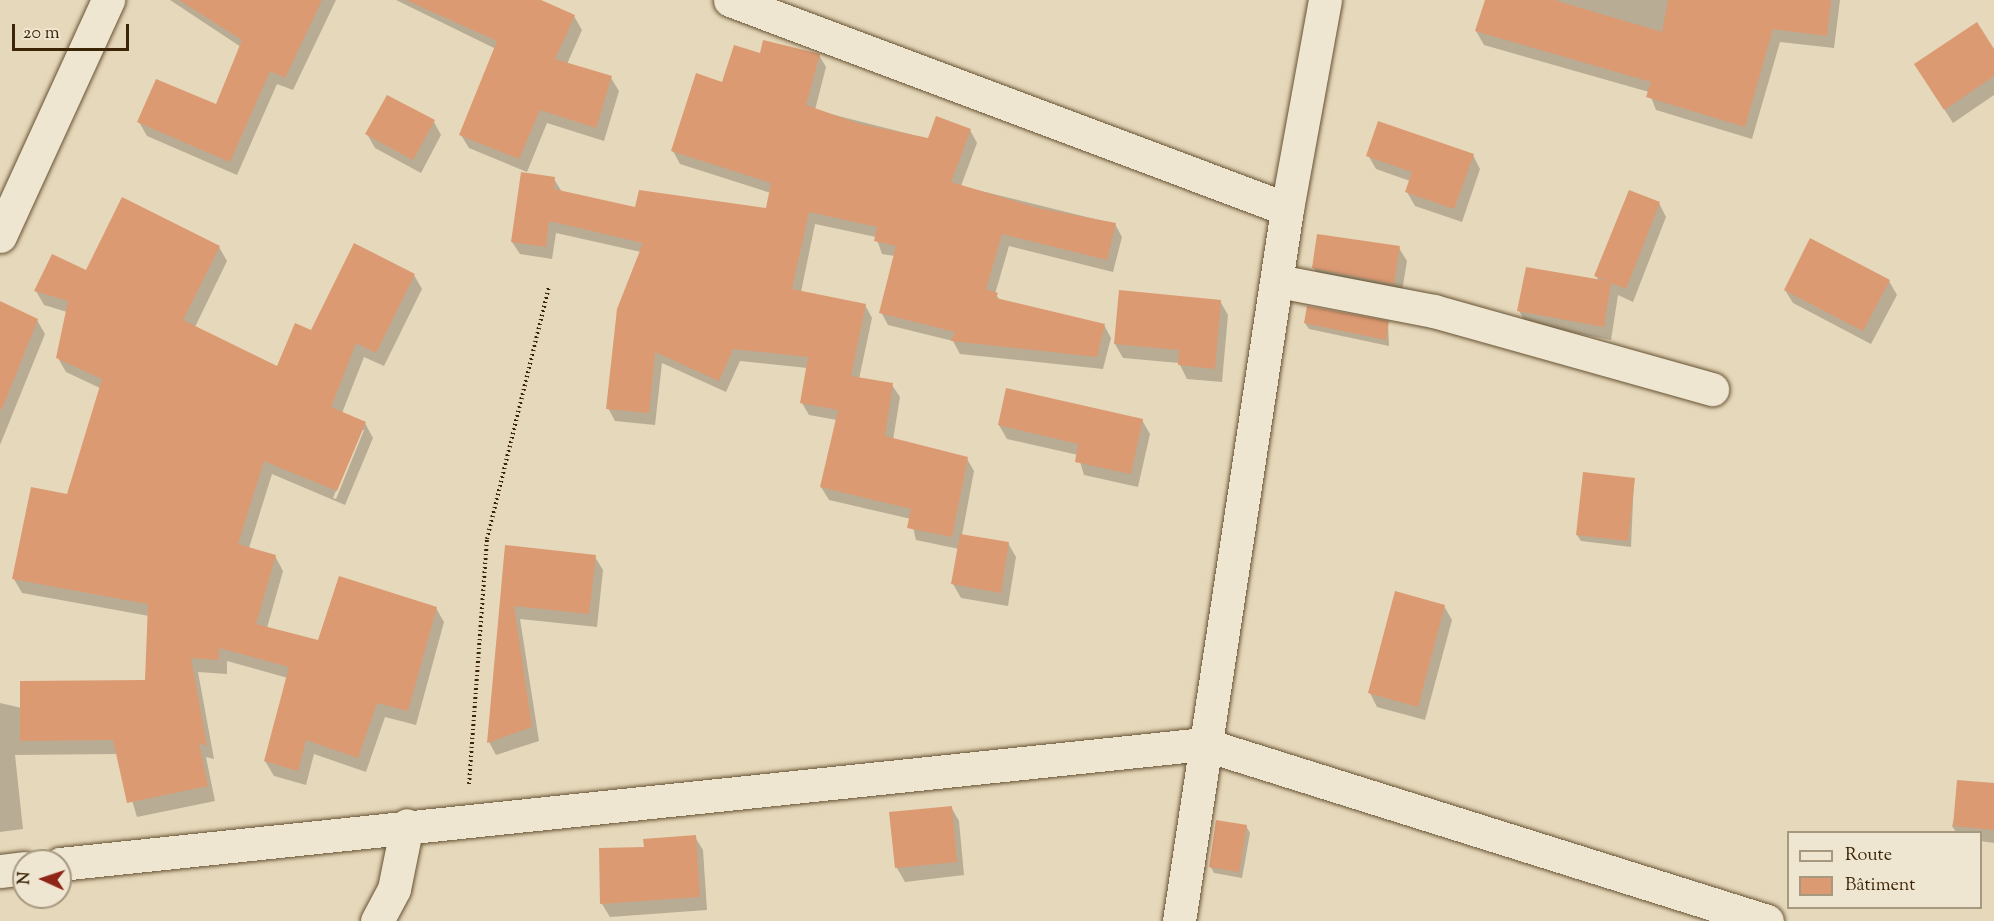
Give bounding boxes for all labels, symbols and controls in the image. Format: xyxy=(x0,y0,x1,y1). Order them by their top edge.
scale bar xyxy=(15,12,132,50)
text: 20 m xyxy=(23,21,60,47)
legend xyxy=(1787,831,1982,909)
text: Route xyxy=(1845,843,1892,869)
north arrow xyxy=(12,849,72,909)
text: N xyxy=(14,871,37,885)
text: Bâtiment xyxy=(1845,873,1915,899)

